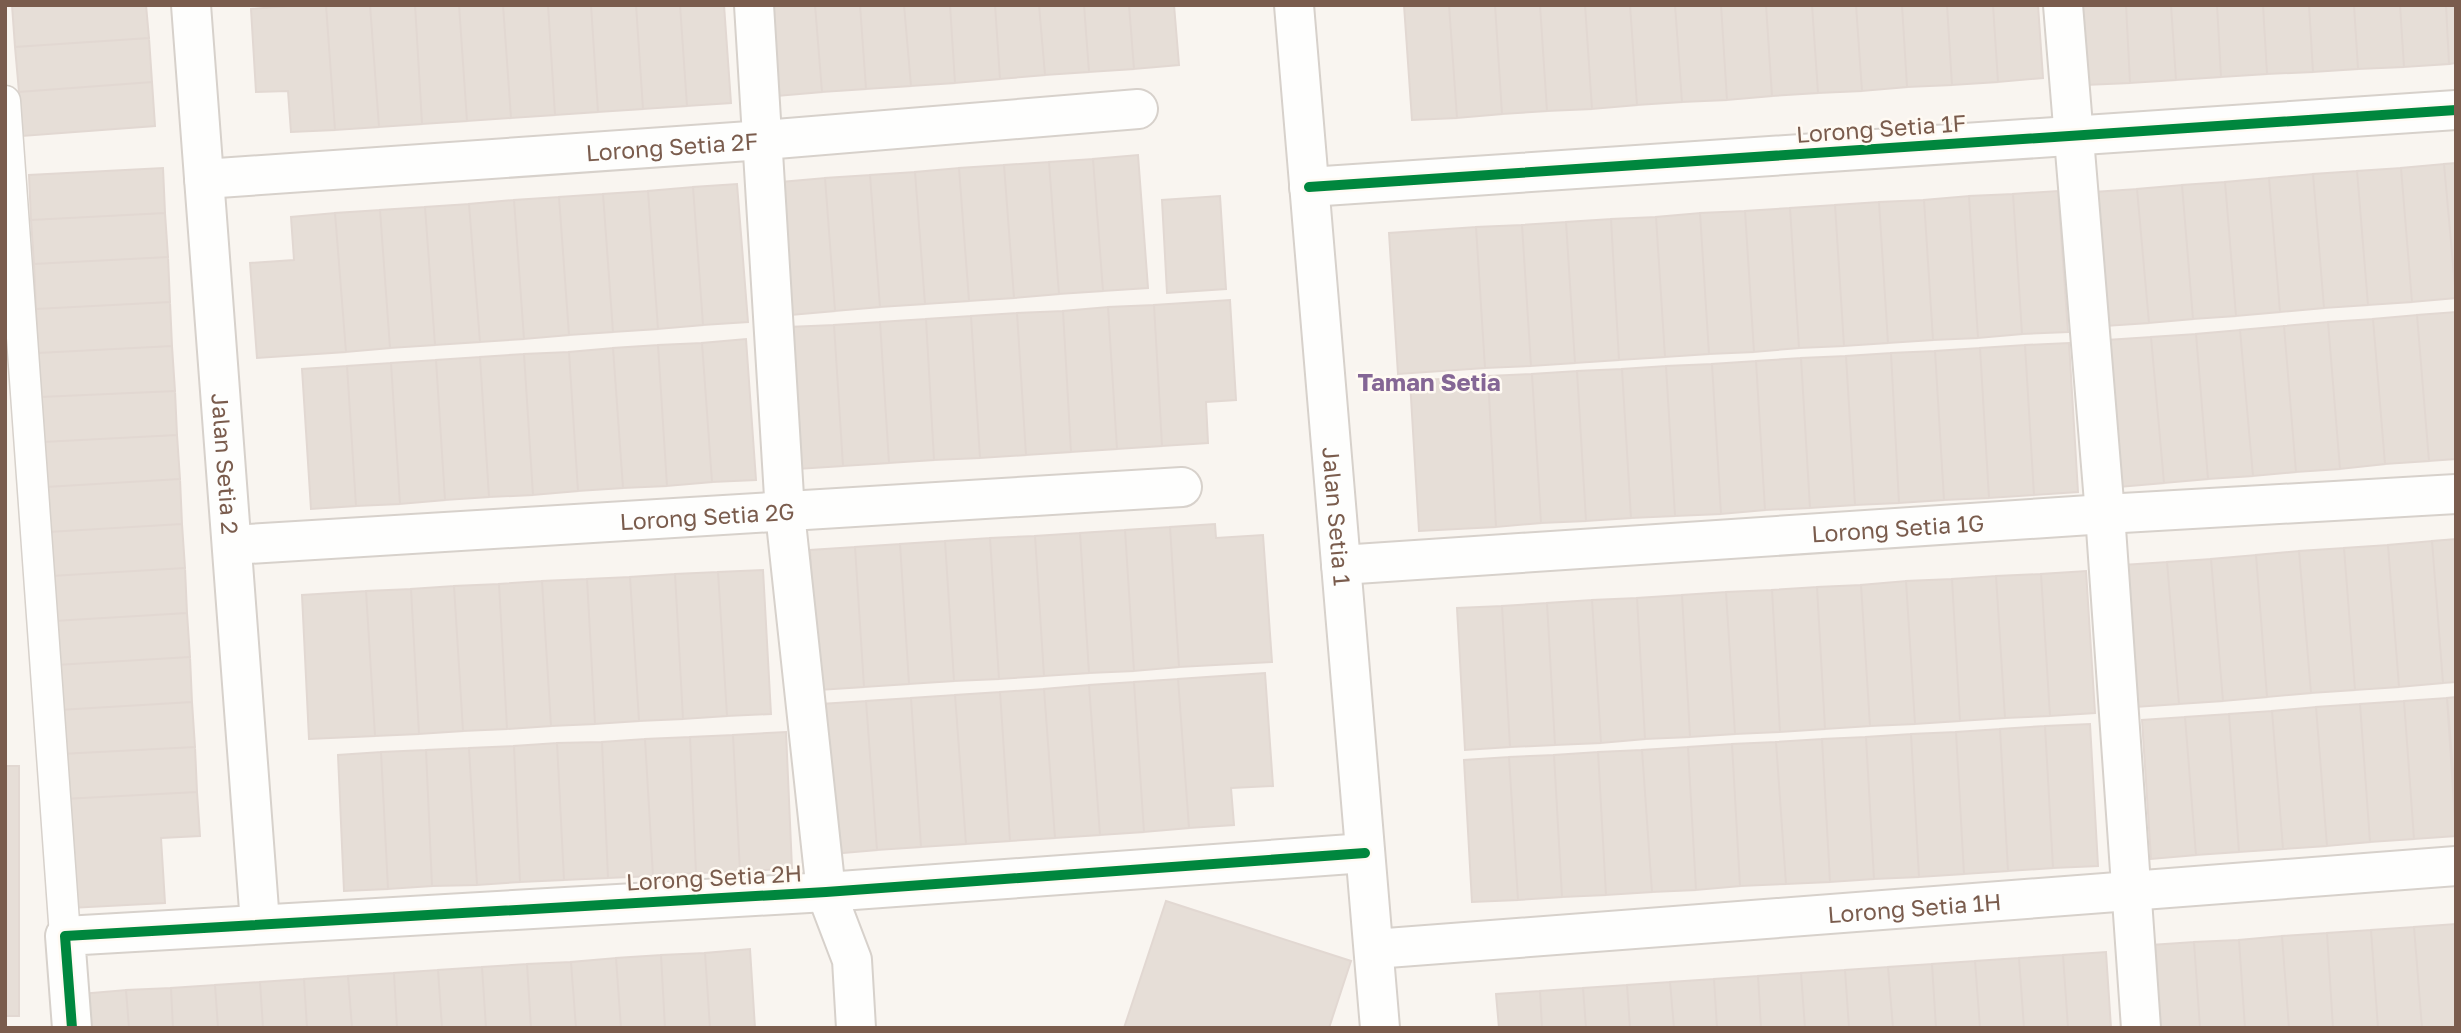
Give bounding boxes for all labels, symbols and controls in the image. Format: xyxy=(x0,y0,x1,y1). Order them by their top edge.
street label: Lorong Setia 1F xyxy=(1795,108,1967,148)
street label: Lorong Setia 2F xyxy=(585,126,759,166)
district label: Taman Setia xyxy=(1357,367,1501,396)
street label: Jalan Setia 2 xyxy=(206,392,245,535)
street label: Jalan Setia 1 xyxy=(1317,446,1357,587)
street label: Lorong Setia 2G xyxy=(619,497,795,535)
street label: Lorong Setia 1G xyxy=(1811,508,1985,548)
street label: Lorong Setia 2H xyxy=(625,858,803,896)
street label: Lorong Setia 1H xyxy=(1827,887,2002,928)

